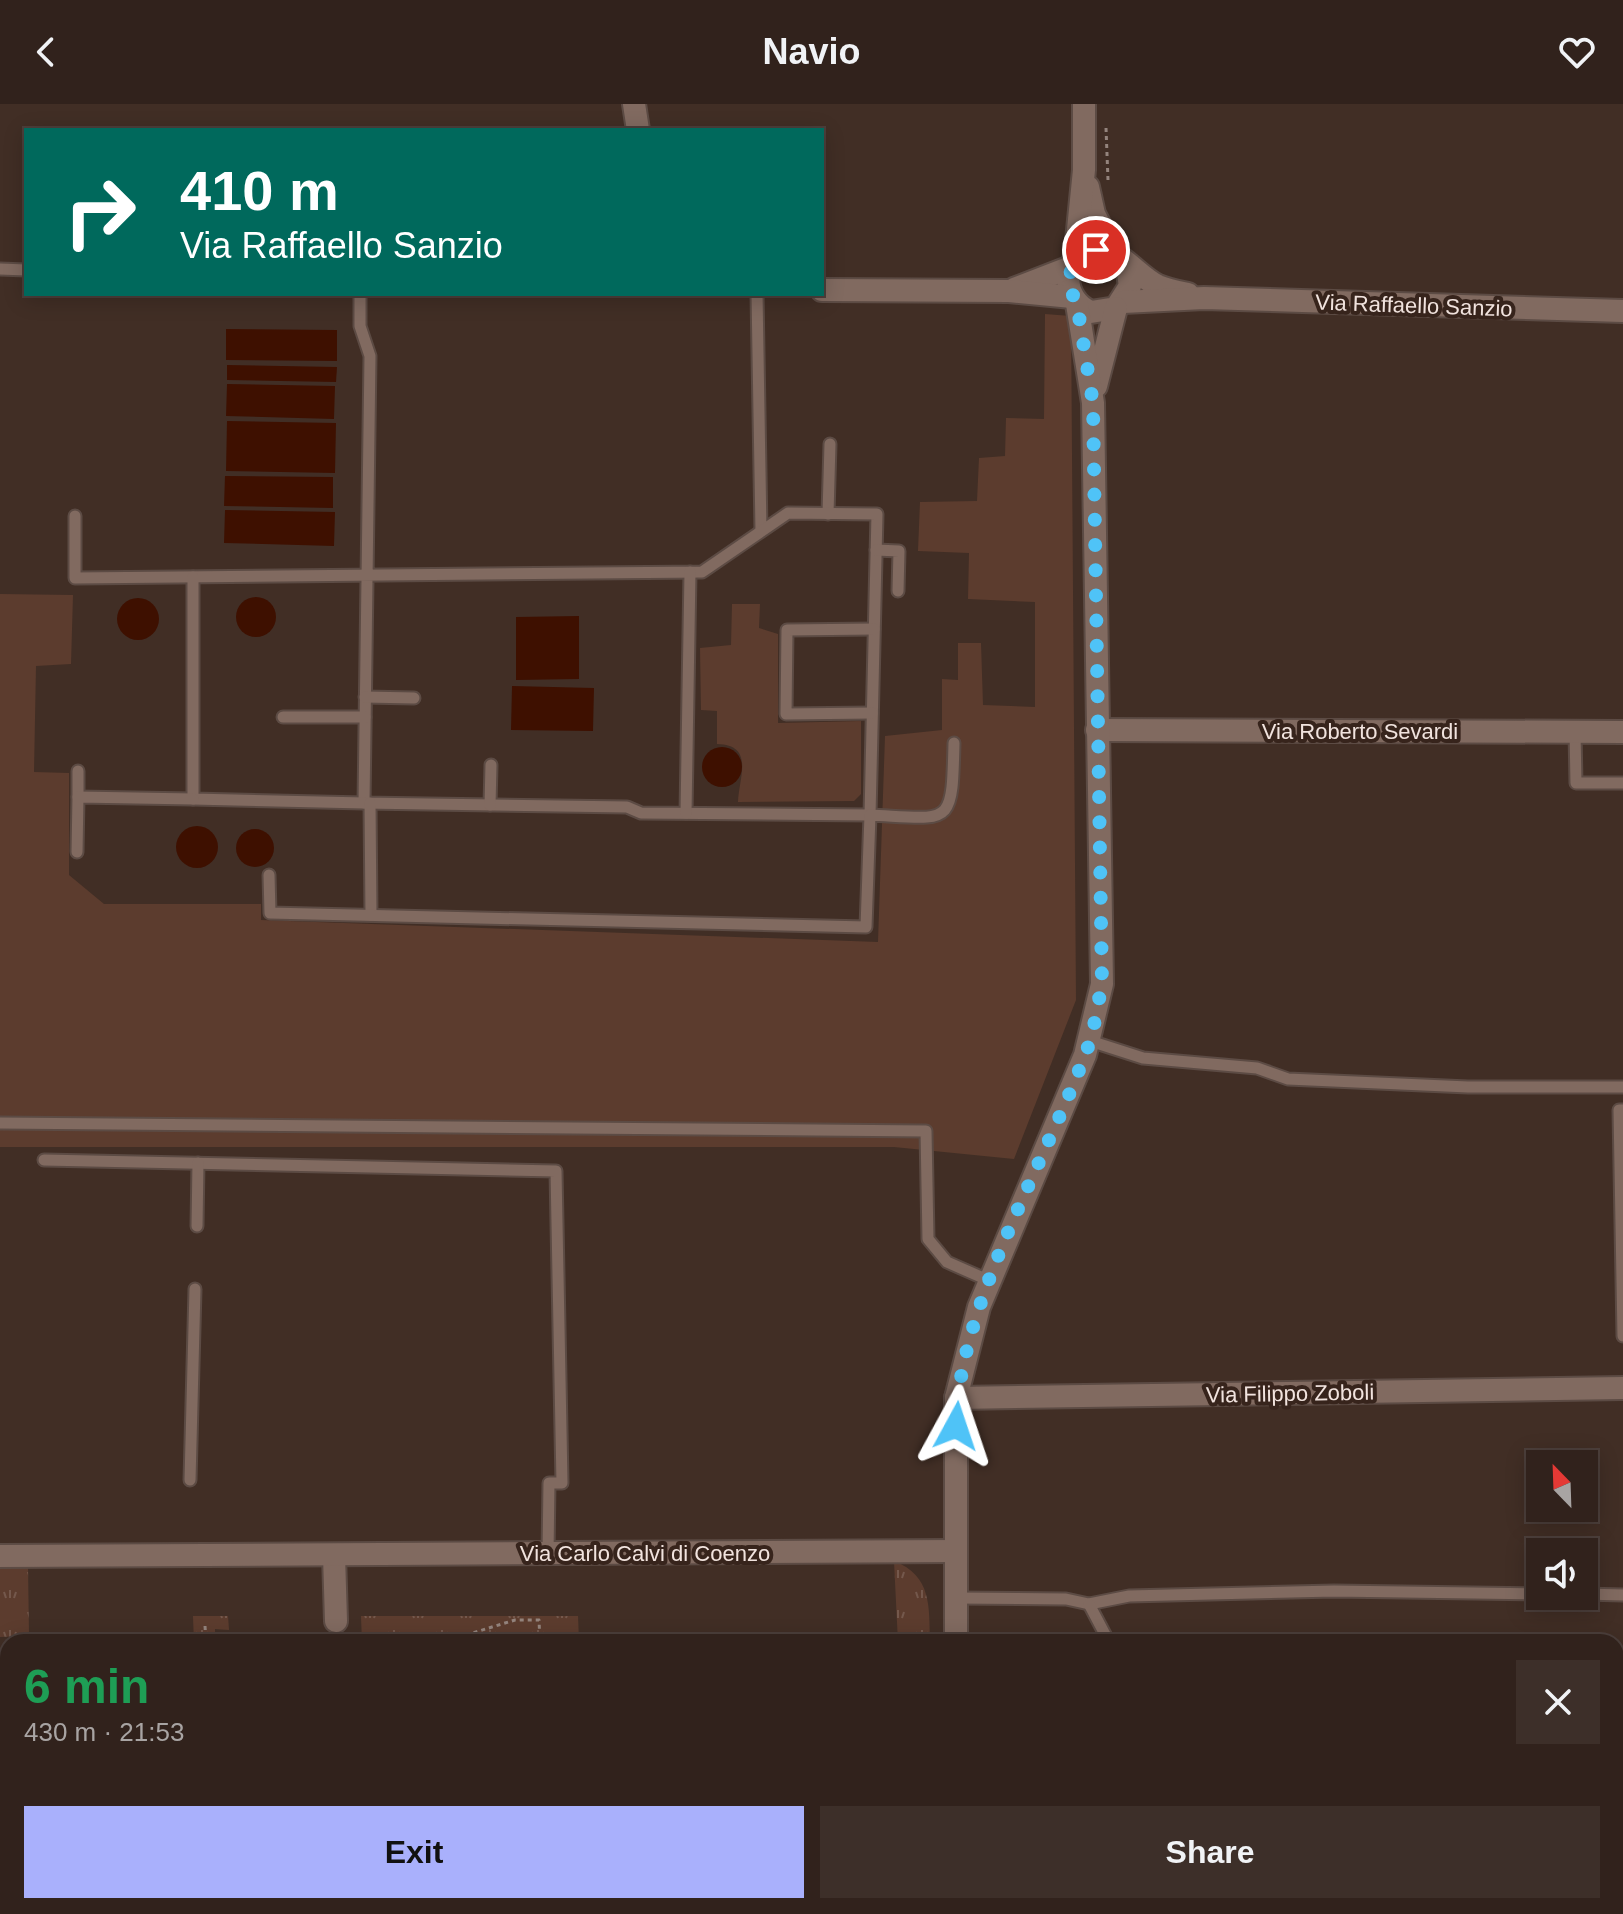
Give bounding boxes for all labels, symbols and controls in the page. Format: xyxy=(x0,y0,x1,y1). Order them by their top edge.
icon: back xyxy=(24,30,68,74)
icon: heart xyxy=(1555,30,1599,74)
text: Navio xyxy=(762,31,861,72)
text: 410 m xyxy=(180,159,339,222)
icon: right xyxy=(48,160,152,264)
pin xyxy=(1062,216,1130,284)
text: Via Raffaello Sanzio xyxy=(180,225,503,266)
icon: arrive xyxy=(1074,228,1118,272)
street label: Via Raffaello Sanzio xyxy=(1315,290,1513,321)
street label: Via Roberto Sevardi xyxy=(1262,719,1458,744)
street label: Via Filippo Zoboli xyxy=(1206,1380,1374,1407)
position arrow xyxy=(914,1384,998,1468)
north arrow xyxy=(1526,1450,1598,1522)
map controls xyxy=(1526,1450,1598,1610)
button: sound xyxy=(1526,1538,1598,1610)
street label: Via Carlo Calvi di Coenzo xyxy=(520,1541,770,1566)
text: 6 min xyxy=(24,1660,149,1713)
button: close xyxy=(1516,1660,1600,1744)
text: 430 m · 21:53 xyxy=(24,1717,184,1747)
button: Exit xyxy=(24,1806,804,1898)
button: Share xyxy=(820,1806,1600,1898)

